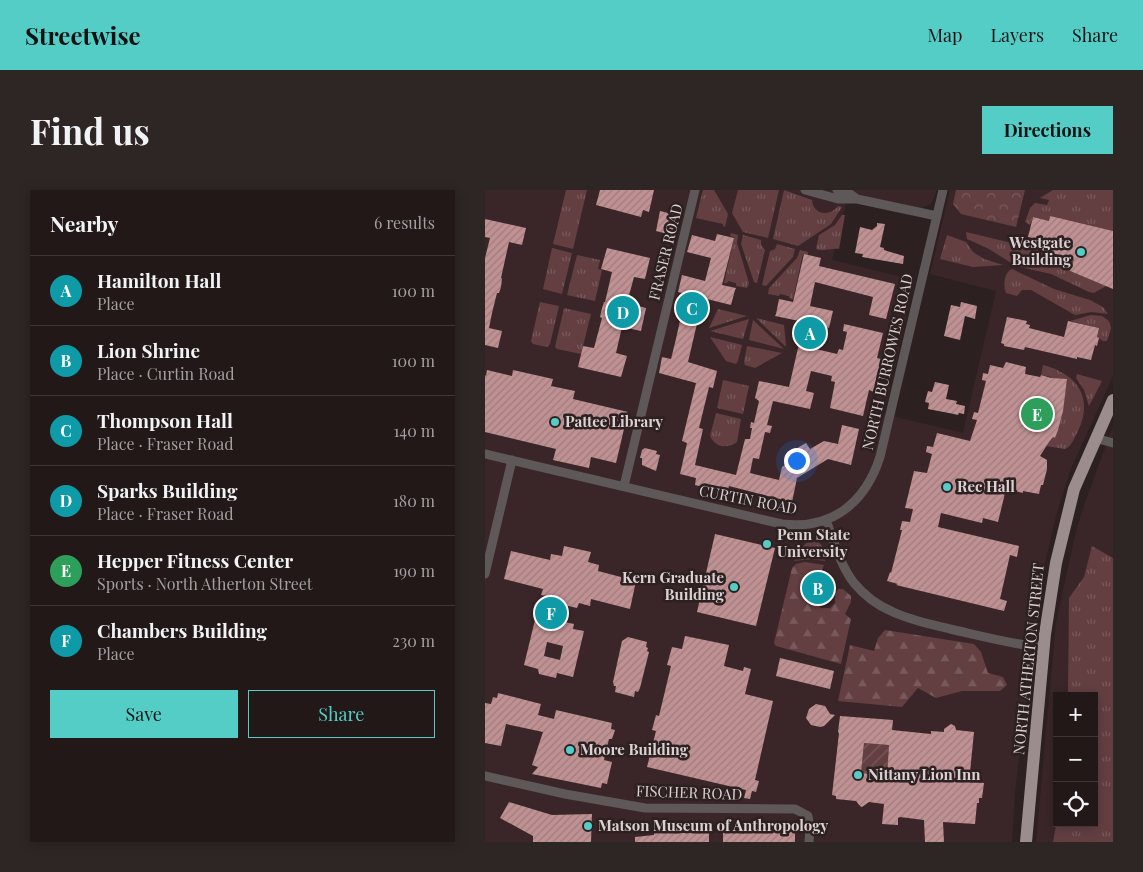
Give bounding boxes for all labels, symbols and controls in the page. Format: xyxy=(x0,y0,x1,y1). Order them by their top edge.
text: Streetwise xyxy=(25,19,141,51)
text: Map xyxy=(927,23,962,47)
text: Layers xyxy=(990,23,1044,47)
text: Share xyxy=(1072,23,1118,47)
button: Directions xyxy=(982,106,1113,154)
text: Find us xyxy=(30,107,150,154)
street label: FRASER ROAD xyxy=(643,201,687,302)
text: Nearby xyxy=(50,209,119,237)
text: 6 results xyxy=(374,212,435,233)
place label: Westgate Building xyxy=(1008,232,1072,269)
marker: Westgate Building xyxy=(1075,246,1087,258)
text: Hamilton Hall xyxy=(97,267,221,293)
street label: NORTH BURROWES ROAD xyxy=(857,271,917,452)
text: A xyxy=(61,280,71,301)
text: 100 m xyxy=(392,280,435,301)
pin: C xyxy=(676,289,708,327)
text: Place xyxy=(97,293,135,314)
pin: D xyxy=(607,293,639,331)
pin: A xyxy=(794,314,826,352)
text: Lion Shrine xyxy=(97,337,200,363)
text: B xyxy=(61,350,71,371)
text: 100 m xyxy=(392,350,435,371)
text: Place · Curtin Road xyxy=(97,363,235,384)
pin: E xyxy=(1021,395,1053,433)
text: Thompson Hall xyxy=(97,407,233,433)
place label: Pattee Library xyxy=(565,411,663,431)
marker: Pattee Library xyxy=(549,416,561,428)
text: C xyxy=(60,420,72,441)
text: 140 m xyxy=(393,420,435,441)
text: Place · Fraser Road xyxy=(97,433,233,454)
your location xyxy=(784,448,810,474)
place label: Rec Hall xyxy=(957,476,1015,496)
text: Sparks Building xyxy=(97,477,237,503)
street label: CURTIN ROAD xyxy=(697,480,799,518)
marker: Rec Hall xyxy=(941,481,953,493)
text: D xyxy=(60,490,72,511)
text: 180 m xyxy=(393,490,435,511)
text: Place · Fraser Road xyxy=(97,503,233,524)
place label: Penn State University xyxy=(777,524,851,561)
marker: Penn State University xyxy=(761,538,773,550)
text: Hepper Fitness Center xyxy=(97,547,293,573)
text: E xyxy=(61,560,71,581)
text: 190 m xyxy=(393,560,435,581)
street label: NORTH ATHERTON STREET xyxy=(1008,562,1048,756)
place label: Kern Graduate Building xyxy=(622,567,725,604)
pin: B xyxy=(802,569,834,607)
text: Sports · North Atherton Street xyxy=(97,573,313,594)
marker: Kern Graduate Building xyxy=(728,581,740,593)
pin: F xyxy=(535,594,567,632)
text: Chambers Building xyxy=(97,617,267,643)
text: F xyxy=(61,630,71,651)
text: 230 m xyxy=(392,630,435,651)
text: Place xyxy=(97,643,135,664)
button: Save xyxy=(50,690,238,738)
button: Share xyxy=(248,690,435,738)
map controls xyxy=(1053,692,1098,827)
button: + xyxy=(1053,692,1098,737)
button: − xyxy=(1053,737,1098,782)
place label: Moore Building xyxy=(580,739,689,759)
marker: Moore Building xyxy=(564,744,576,756)
place label: Nittany Lion Inn xyxy=(868,764,981,784)
marker: Nittany Lion Inn xyxy=(852,769,864,781)
street label: FISCHER ROAD xyxy=(636,780,743,804)
button: locate xyxy=(1053,782,1098,827)
place label: Matson Museum of Anthropology xyxy=(598,815,828,835)
marker: Matson Museum of Anthropology xyxy=(582,820,594,832)

